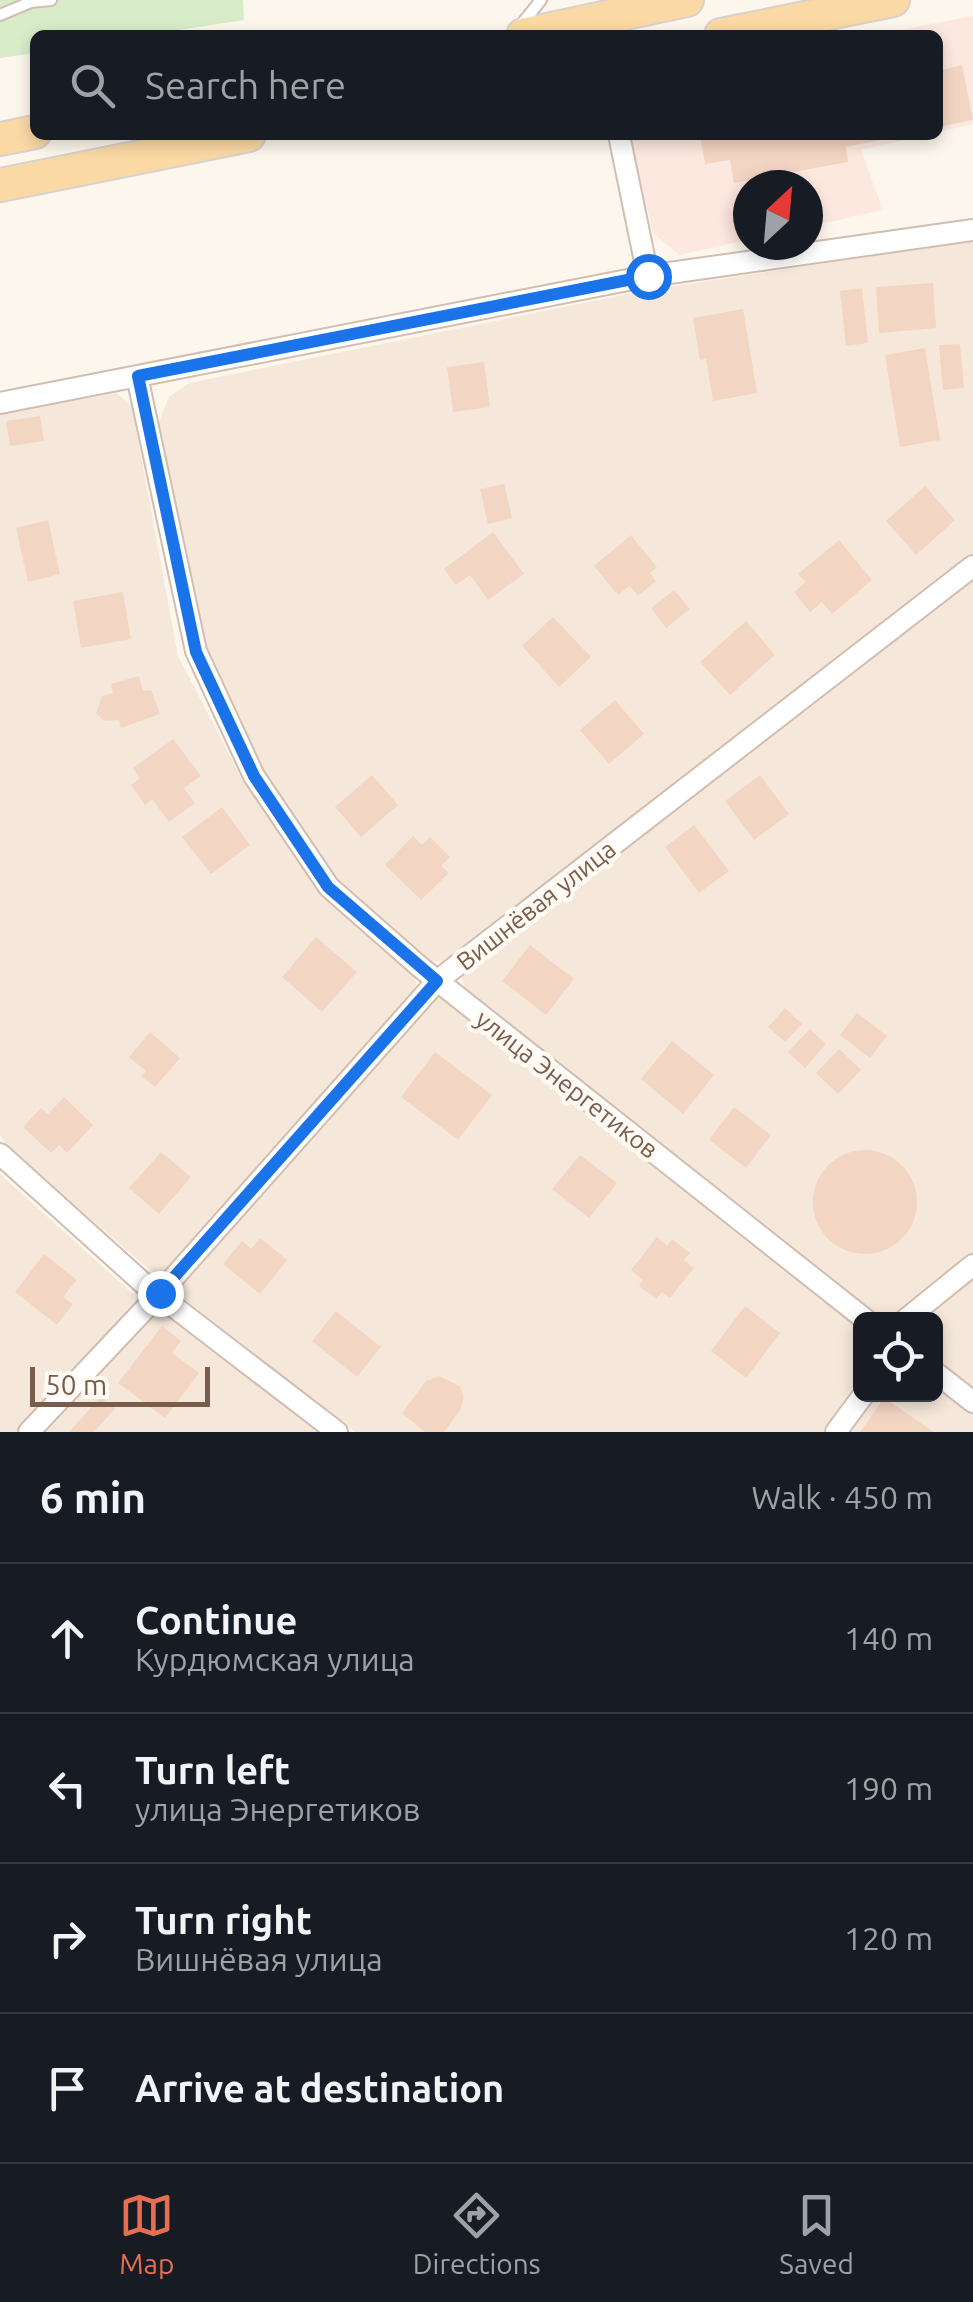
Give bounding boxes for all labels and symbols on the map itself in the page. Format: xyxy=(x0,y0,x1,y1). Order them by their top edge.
north arrow xyxy=(733,170,823,260)
route start xyxy=(626,254,672,300)
street label: Вишнёвая улица xyxy=(451,834,621,976)
street label: улица Энергетиков xyxy=(470,1004,664,1164)
route end xyxy=(138,1271,184,1317)
scale bar xyxy=(30,1362,210,1406)

